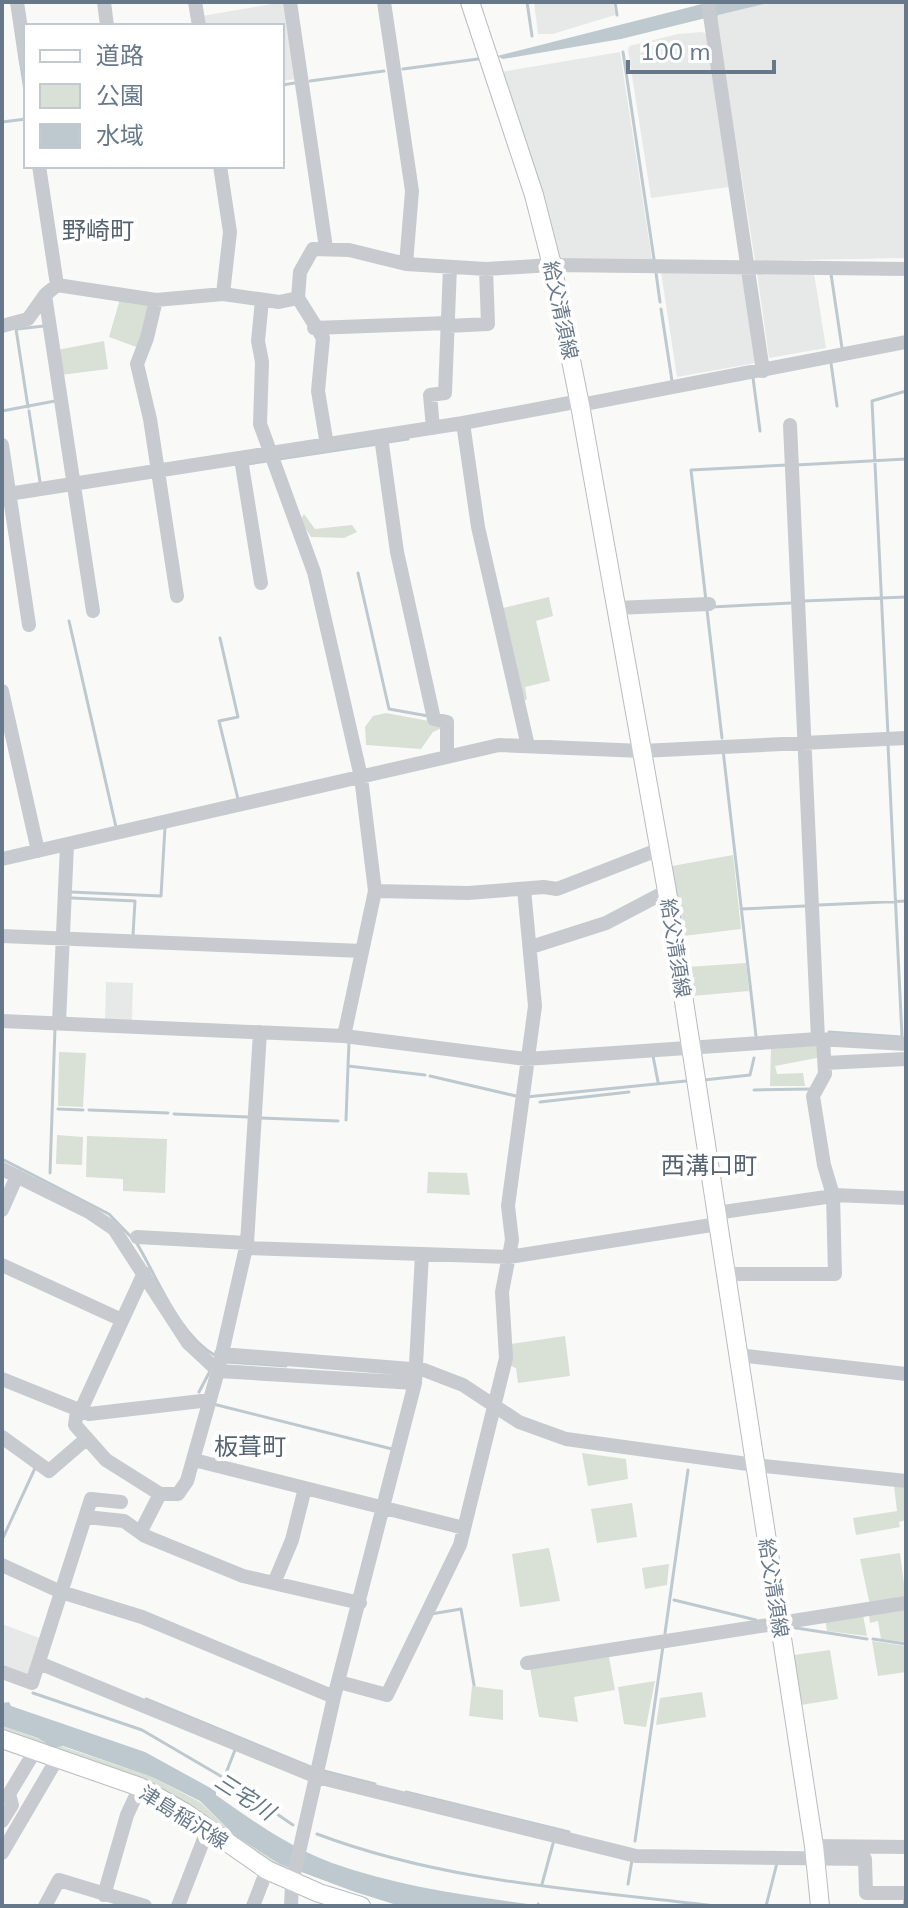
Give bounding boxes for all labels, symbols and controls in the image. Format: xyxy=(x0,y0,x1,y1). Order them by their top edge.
legend xyxy=(24,24,284,168)
scale bar xyxy=(628,24,774,74)
text: 100 m xyxy=(640,36,711,66)
text: 道路 xyxy=(96,40,144,70)
text: 公園 xyxy=(96,80,144,110)
text: 水域 xyxy=(96,120,144,150)
district label: 野崎町 xyxy=(62,215,134,245)
street label: 給父清須線 xyxy=(538,258,584,362)
street label: 給父清須線 xyxy=(656,897,696,999)
district label: 西溝口町 xyxy=(661,1150,757,1180)
district label: 板葺町 xyxy=(214,1431,286,1461)
street label: 給父清須線 xyxy=(754,1537,794,1639)
water label: 三宅川 xyxy=(210,1766,282,1827)
street label: 津島稲沢線 xyxy=(135,1780,233,1854)

